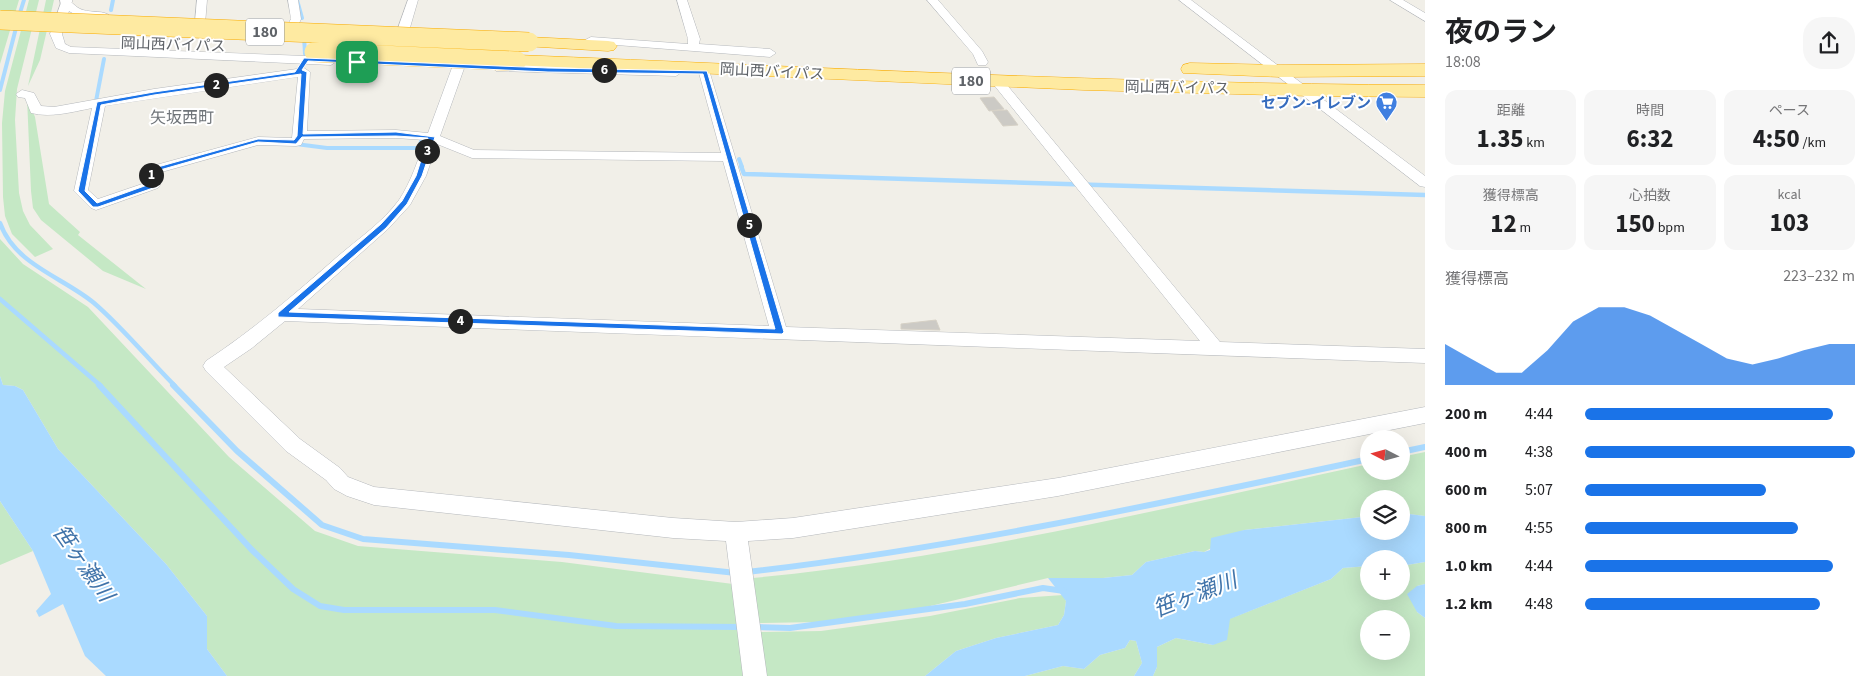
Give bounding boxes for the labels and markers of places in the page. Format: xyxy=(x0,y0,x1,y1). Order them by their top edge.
pin xyxy=(336,41,378,83)
pin: 6 xyxy=(592,58,616,82)
pin: 2 xyxy=(204,72,228,98)
supermarket icon: セブン-イレブン xyxy=(1375,91,1399,122)
place label: セブン-イレブン xyxy=(1261,93,1371,114)
pin: 3 xyxy=(414,138,440,164)
pin: 1 xyxy=(138,162,164,188)
pin: 5 xyxy=(736,212,762,238)
pin: 4 xyxy=(448,308,472,334)

